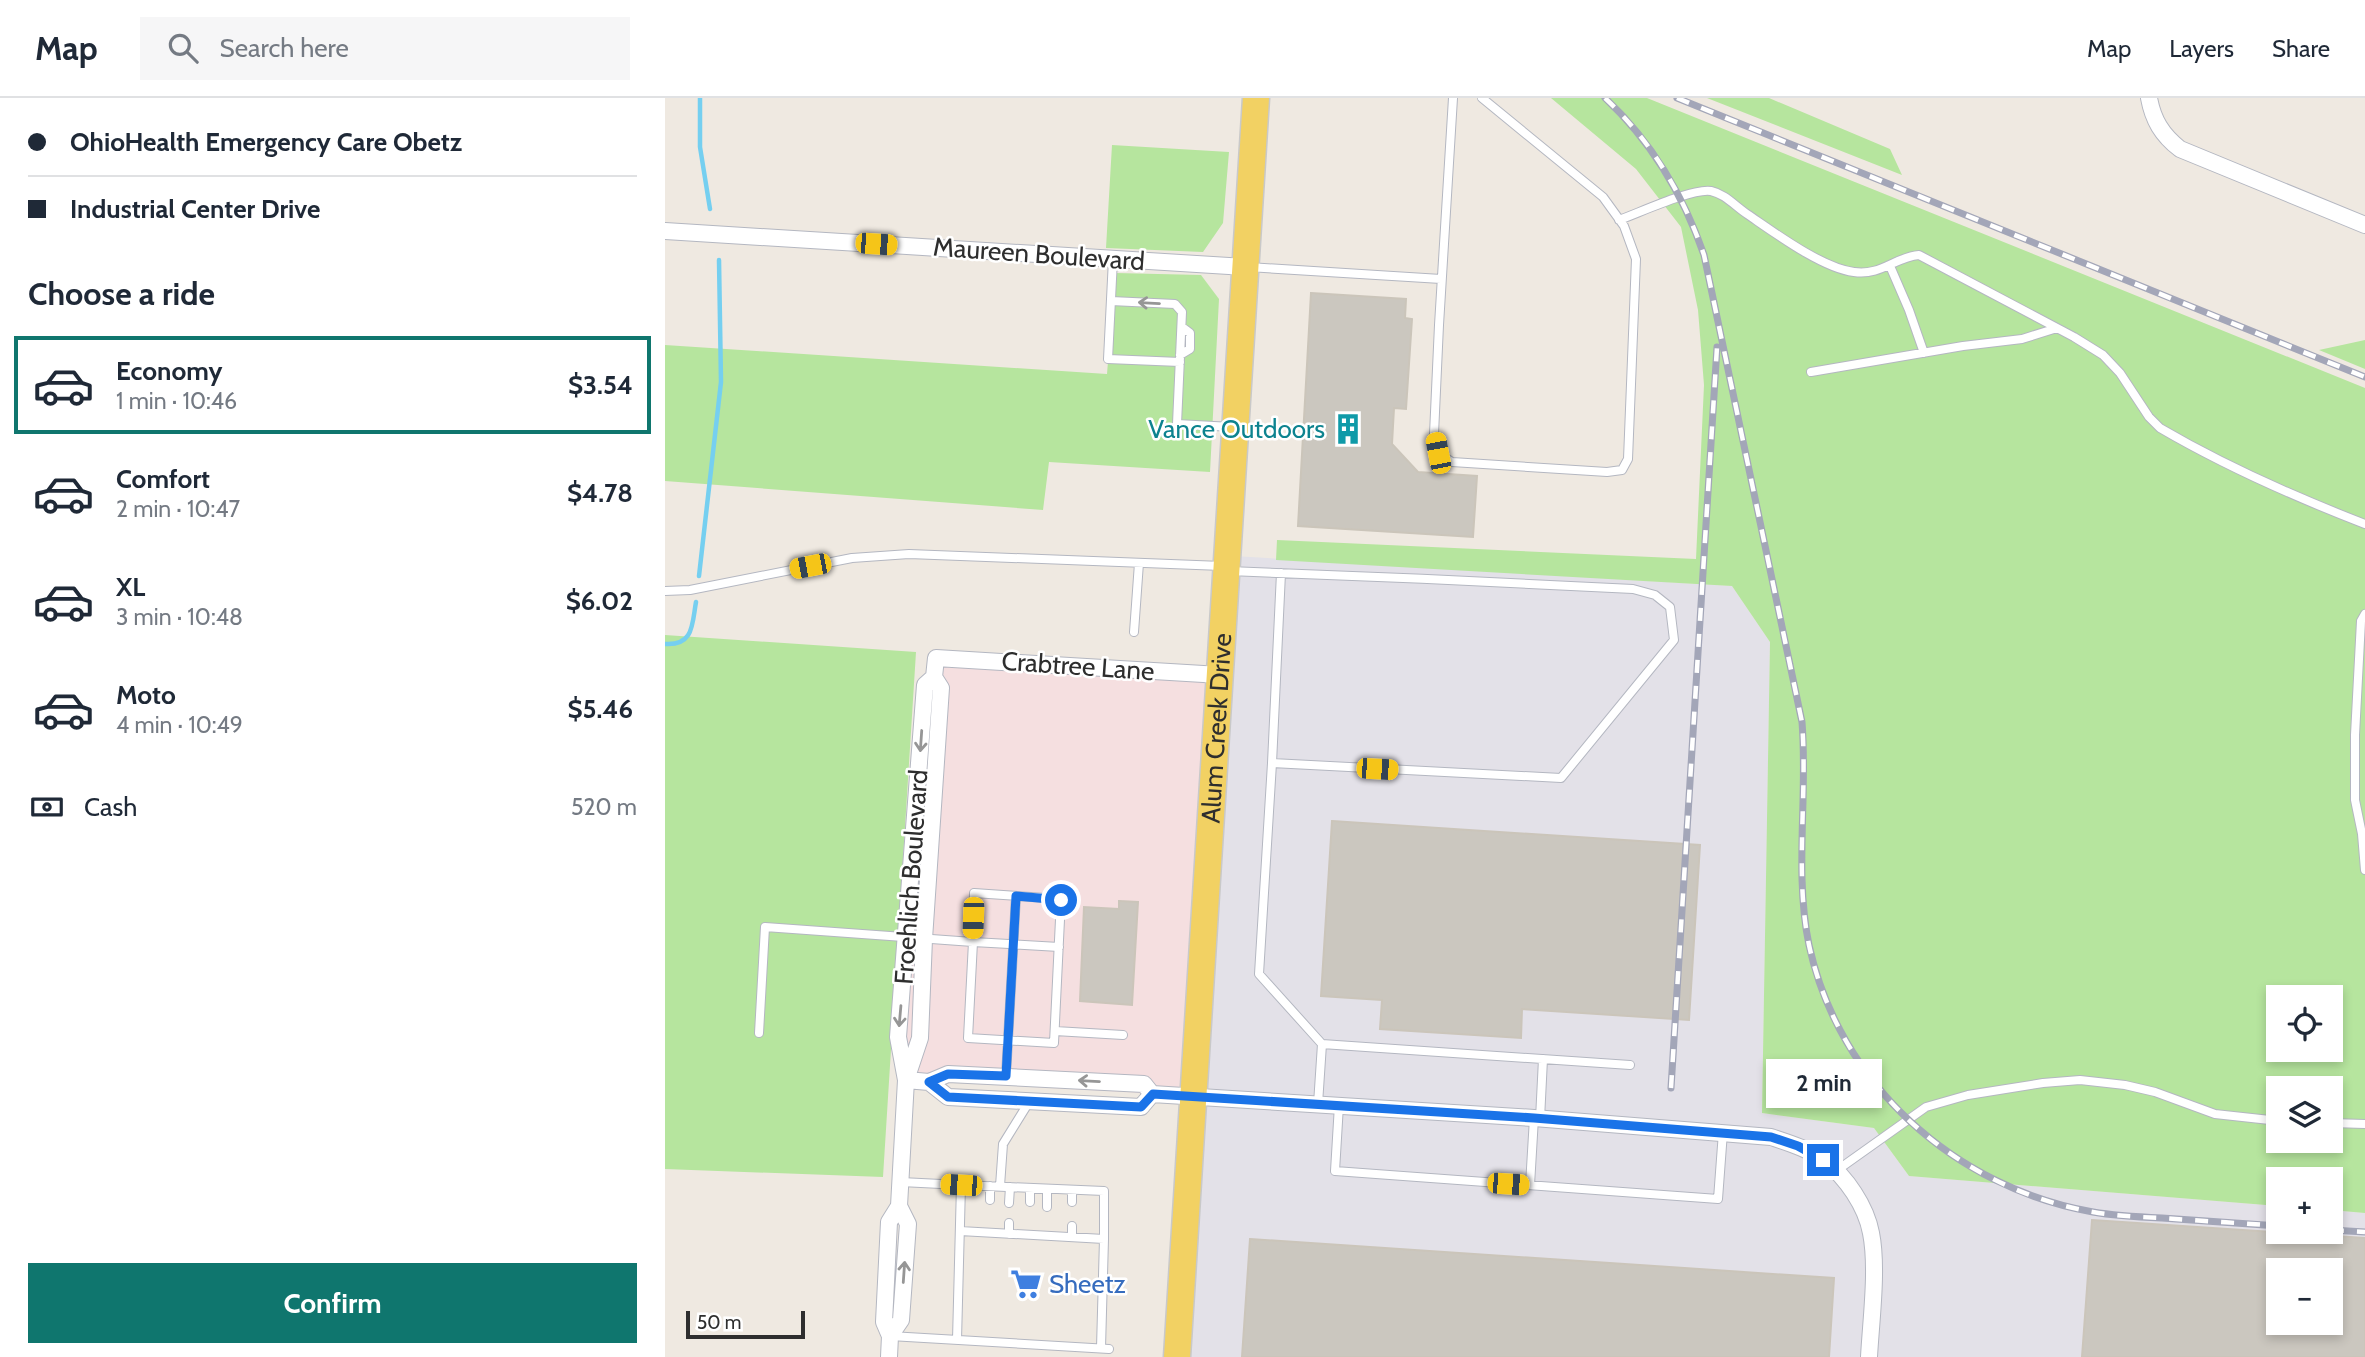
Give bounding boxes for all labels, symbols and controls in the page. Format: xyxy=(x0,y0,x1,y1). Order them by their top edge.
search box xyxy=(140,17,630,80)
text: Map xyxy=(35,28,98,68)
icon: search xyxy=(164,29,202,67)
text: Search here xyxy=(220,32,349,64)
text: Map xyxy=(2087,34,2131,63)
text: Layers xyxy=(2169,34,2234,63)
text: Share xyxy=(2272,34,2330,63)
text: OhioHealth Emergency Care Obetz xyxy=(70,126,462,158)
text: Industrial Center Drive xyxy=(70,193,320,225)
street label: Maureen Boulevard xyxy=(932,231,1146,277)
car xyxy=(855,232,898,256)
text: Choose a ride xyxy=(28,274,215,313)
one-way arrow xyxy=(1138,297,1161,310)
icon: car xyxy=(32,354,95,417)
text: Economy xyxy=(116,355,222,387)
text: $3.54 xyxy=(568,369,633,401)
text: 1 min · 10:46 xyxy=(116,387,237,415)
building icon: Vance Outdoors xyxy=(1331,412,1365,446)
place label: Vance Outdoors xyxy=(1148,413,1325,445)
car xyxy=(1424,430,1453,476)
icon: car xyxy=(32,462,95,525)
text: Comfort xyxy=(116,463,210,495)
text: $4.78 xyxy=(567,477,633,509)
text: 2 min · 10:47 xyxy=(116,495,240,523)
car xyxy=(788,552,833,580)
icon: car xyxy=(32,570,95,633)
text: XL xyxy=(116,571,145,603)
text: $6.02 xyxy=(566,585,633,617)
text: 3 min · 10:48 xyxy=(116,603,243,631)
street label: Alum Creek Drive xyxy=(1195,632,1238,824)
street label: Crabtree Lane xyxy=(1001,645,1155,687)
icon: car xyxy=(32,678,95,741)
text: Moto xyxy=(116,679,176,711)
text: $5.46 xyxy=(567,693,633,725)
text: 4 min · 10:49 xyxy=(116,711,243,739)
one-way arrow xyxy=(914,729,927,752)
car xyxy=(1356,757,1399,781)
street label: Froehlich Boulevard xyxy=(888,768,934,986)
icon: cash xyxy=(28,788,66,826)
text: Cash xyxy=(84,791,137,823)
text: 520 m xyxy=(571,793,637,821)
route start xyxy=(1045,884,1077,916)
car xyxy=(962,897,985,939)
map controls xyxy=(2266,985,2343,1335)
button: locate xyxy=(2266,985,2343,1062)
one-way arrow xyxy=(893,1005,906,1027)
callout: 2 min xyxy=(1765,1058,1881,1108)
text: 2 min xyxy=(1796,1069,1852,1097)
one-way arrow xyxy=(1078,1074,1101,1087)
button: layers xyxy=(2266,1076,2343,1153)
route end xyxy=(1807,1144,1839,1176)
button: + xyxy=(2266,1167,2343,1244)
car xyxy=(1487,1172,1530,1196)
car xyxy=(940,1173,983,1197)
button: − xyxy=(2266,1258,2343,1335)
one-way arrow xyxy=(898,1261,911,1284)
button: Confirm xyxy=(28,1263,637,1343)
supermarket icon: Sheetz xyxy=(1009,1267,1043,1301)
place label: Sheetz xyxy=(1049,1268,1126,1300)
scale bar xyxy=(686,1308,805,1340)
text: 50 m xyxy=(697,1311,741,1334)

